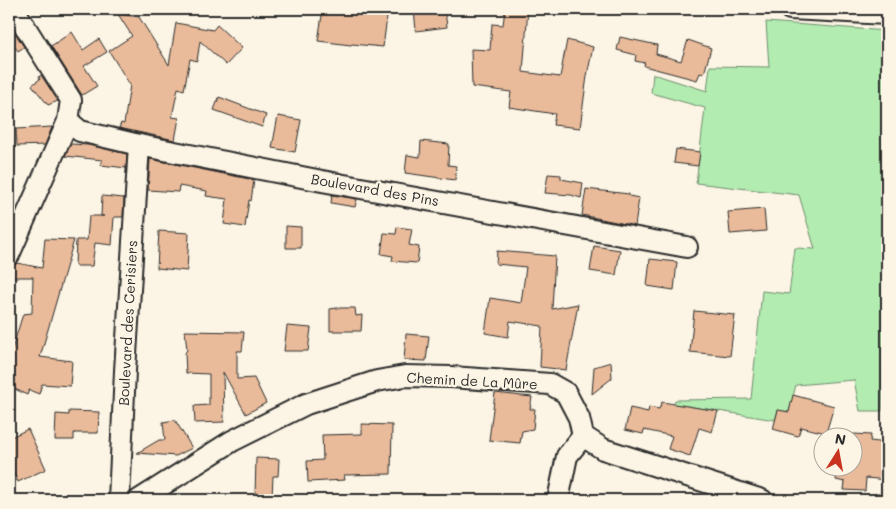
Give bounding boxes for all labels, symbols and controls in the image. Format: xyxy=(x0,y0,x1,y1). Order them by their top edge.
street label: Boulevard des Pins xyxy=(310,169,441,210)
street label: Boulevard des Cerisiers xyxy=(114,240,141,406)
street label: Chemin de La Mûre xyxy=(406,368,538,393)
north arrow xyxy=(814,426,864,476)
text: N xyxy=(834,428,848,449)

